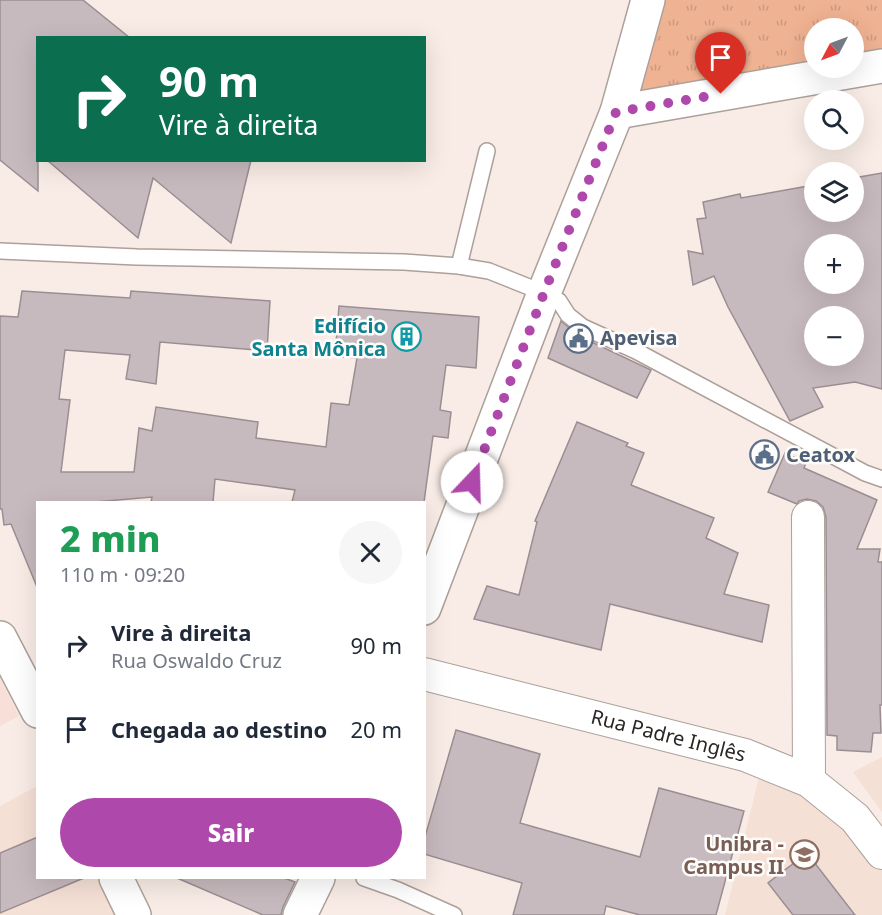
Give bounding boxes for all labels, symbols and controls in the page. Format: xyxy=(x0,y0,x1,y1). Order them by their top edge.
north arrow xyxy=(804,18,864,78)
map controls xyxy=(804,18,864,366)
pin xyxy=(695,32,746,94)
icon: arrive xyxy=(704,41,737,74)
text: 90 m xyxy=(159,52,259,109)
icon: right xyxy=(60,60,138,138)
button: search xyxy=(804,90,864,150)
text: Vire à direita xyxy=(159,106,318,143)
button: layers xyxy=(804,162,864,222)
button: + xyxy=(804,234,864,294)
button: − xyxy=(804,306,864,366)
place label: Edifício Santa Mônica xyxy=(252,312,386,362)
building icon: Edifício Santa Mônica xyxy=(391,321,423,353)
public building icon: Apevisa xyxy=(563,322,595,354)
place label: Apevisa xyxy=(600,324,677,351)
public building icon: Ceatox xyxy=(749,439,781,471)
place label: Ceatox xyxy=(786,441,856,468)
position arrow xyxy=(440,450,504,514)
text: 2 min xyxy=(60,514,161,563)
button: close xyxy=(339,521,402,584)
text: 110 m · 09:20 xyxy=(60,561,185,588)
text: Vire à direita xyxy=(111,617,251,647)
icon: right xyxy=(60,629,93,662)
text: 90 m xyxy=(351,630,402,660)
text: Rua Oswaldo Cruz xyxy=(111,647,282,674)
street label: Rua Padre Inglês xyxy=(588,703,749,768)
icon: arrive xyxy=(60,713,93,746)
text: Chegada ao destino xyxy=(111,714,327,744)
text: 20 m xyxy=(351,714,402,744)
button: Sair xyxy=(60,798,402,867)
place label: Unibra - Campus II xyxy=(683,830,784,880)
school or university icon: Unibra - Campus II xyxy=(789,839,821,871)

